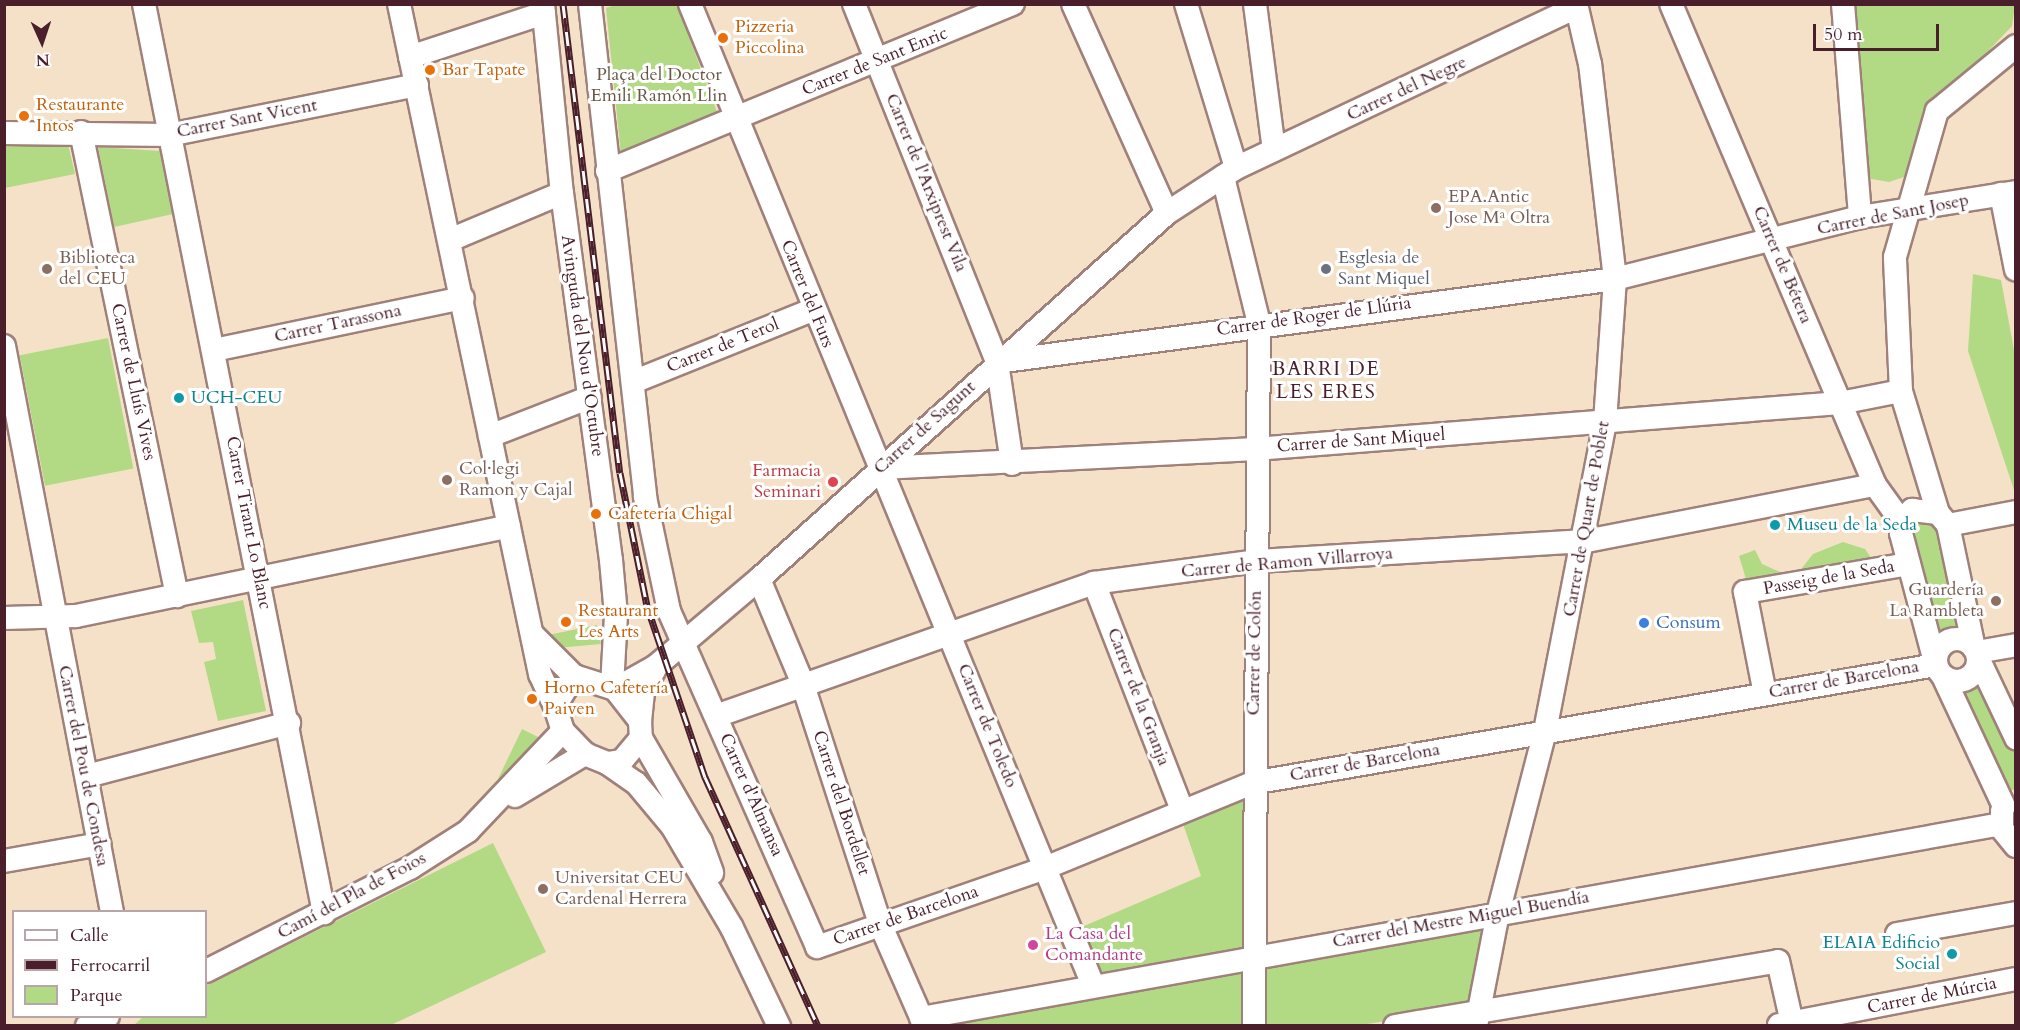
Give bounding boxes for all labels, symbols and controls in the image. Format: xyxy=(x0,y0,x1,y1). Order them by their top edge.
north arrow xyxy=(12,12,72,72)
scale bar xyxy=(1816,12,1942,50)
place label: Pizzeria Piccolina xyxy=(735,17,805,60)
text: 50 m xyxy=(1824,22,1863,47)
street label: Carrer de Sant Enric xyxy=(799,23,951,101)
marker: Pizzeria Piccolina xyxy=(716,31,730,45)
text: N xyxy=(35,49,50,71)
street label: Carrer del Negre xyxy=(1344,52,1470,126)
place label: Bar Tapate xyxy=(442,59,526,81)
marker: Bar Tapate xyxy=(423,63,437,77)
park label: Plaça del Doctor Emili Ramón Llin xyxy=(591,65,727,107)
street label: Carrer de l'Arxiprest Vila xyxy=(880,91,972,275)
place label: Restaurante Intos xyxy=(36,95,124,138)
street label: Carrer Sant Vicent xyxy=(175,95,319,143)
marker: Restaurante Intos xyxy=(17,109,31,123)
place label: EPA.Antic Jose Mª Oltra xyxy=(1448,187,1550,230)
street label: Carrer de Sant Josep xyxy=(1815,190,1971,240)
marker: EPA.Antic Jose Mª Oltra xyxy=(1429,201,1443,215)
street label: Carrer de Bétera xyxy=(1748,203,1816,327)
street label: Avinguda del Nou d'Octubre xyxy=(556,234,608,458)
street label: Carrer del Furs xyxy=(776,237,838,351)
place label: Biblioteca del CEU xyxy=(59,248,135,290)
place label: Esglesia de Sant Miquel xyxy=(1338,248,1430,290)
marker: Biblioteca del CEU xyxy=(40,262,54,276)
marker: Esglesia de Sant Miquel xyxy=(1319,262,1333,276)
street label: Carrer de Roger de Llúria xyxy=(1215,293,1413,341)
street label: Carrer Tarassona xyxy=(272,300,404,348)
street label: Carrer de Lluís Vives xyxy=(106,302,160,462)
street label: Carrer de Terol xyxy=(664,314,782,378)
district label: BARRI DE LES ERES xyxy=(1272,357,1380,404)
street label: Carrer de Sagunt xyxy=(870,377,980,479)
place label: UCH-CEU xyxy=(191,387,282,409)
marker: UCH-CEU xyxy=(172,391,186,405)
street label: Carrer de Quart de Poblet xyxy=(1559,420,1615,618)
street label: Carrer de Sant Miquel xyxy=(1276,424,1446,458)
street label: Carrer Tirant Lo Blanc xyxy=(221,435,275,611)
place label: Col·legi Ramon y Cajal xyxy=(459,459,573,502)
place label: Farmacia Seminari xyxy=(752,461,821,504)
marker: Col·legi Ramon y Cajal xyxy=(440,473,454,487)
marker: Farmacia Seminari xyxy=(826,475,840,489)
place label: Cafetería Chigal xyxy=(608,503,732,525)
marker: Cafetería Chigal xyxy=(589,507,603,521)
place label: Museu de la Seda xyxy=(1787,514,1917,536)
marker: Museu de la Seda xyxy=(1768,518,1782,532)
street label: Carrer de Ramon Villarroya xyxy=(1180,543,1394,583)
street label: Passeig de la Seda xyxy=(1762,556,1896,600)
place label: Guardería La Rambleta xyxy=(1889,580,1984,622)
street label: Carrer de Colón xyxy=(1243,590,1267,716)
marker: Guardería La Rambleta xyxy=(1989,594,2003,608)
place label: Restaurant Les Arts xyxy=(578,601,658,644)
place label: Consum xyxy=(1656,612,1721,634)
marker: Restaurant Les Arts xyxy=(559,615,573,629)
marker: Consum xyxy=(1637,616,1651,630)
street label: Carrer de la Granja xyxy=(1102,625,1174,769)
street label: Carrer de Barcelona xyxy=(1767,656,1921,704)
street label: Carrer de Toledo xyxy=(952,661,1022,791)
street label: Carrer del Pou de Condesa xyxy=(53,664,113,868)
place label: Horno Cafetería Paiven xyxy=(544,678,669,720)
marker: Horno Cafetería Paiven xyxy=(525,692,539,706)
street label: Carrer del Bordellet xyxy=(807,728,875,878)
street label: Carrer d'Almansa xyxy=(714,730,788,860)
street label: Carrer de Barcelona xyxy=(1288,739,1442,787)
street label: Camí del Pla de Foios xyxy=(274,848,430,944)
place label: Universitat CEU Cardenal Herrera xyxy=(555,868,687,910)
street label: Carrer de Barcelona xyxy=(831,881,981,951)
marker: Universitat CEU Cardenal Herrera xyxy=(536,882,550,896)
street label: Carrer del Mestre Miguel Buendía xyxy=(1331,887,1591,953)
legend xyxy=(12,910,207,1018)
text: Calle xyxy=(70,923,109,948)
place label: La Casa del Comandante xyxy=(1045,924,1143,966)
place label: ELAIA Edificio Social xyxy=(1823,933,1940,976)
marker: La Casa del Comandante xyxy=(1026,938,1040,952)
marker: ELAIA Edificio Social xyxy=(1945,947,1959,961)
text: Ferrocarril xyxy=(70,953,150,978)
street label: Carrer de Múrcia xyxy=(1866,973,1998,1019)
text: Parque xyxy=(70,983,123,1008)

